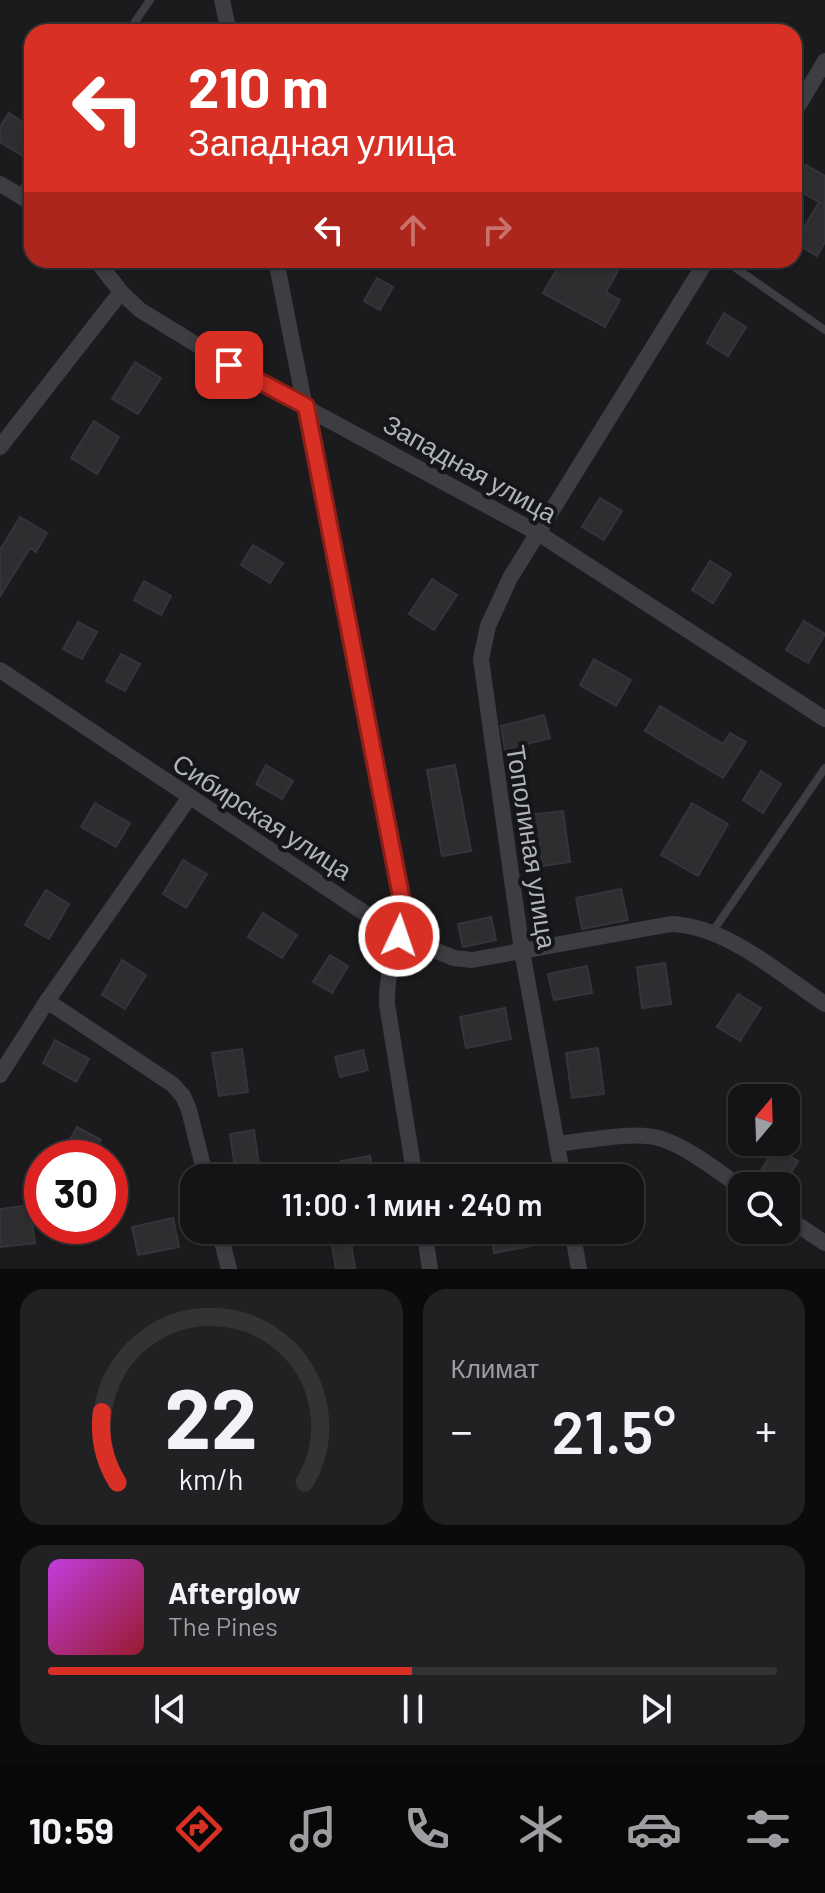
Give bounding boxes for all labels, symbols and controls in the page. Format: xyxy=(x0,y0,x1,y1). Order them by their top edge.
text: 210 m xyxy=(188,52,329,119)
icon: left xyxy=(56,56,160,160)
text: Западная улица xyxy=(188,120,456,163)
icon: left xyxy=(307,208,351,252)
icon: ahead xyxy=(391,208,435,252)
icon: right xyxy=(475,208,519,252)
pin xyxy=(195,331,263,399)
icon: arrive xyxy=(207,343,251,387)
street label: Западная улица xyxy=(379,407,563,528)
street label: Тополиная улица xyxy=(501,743,564,951)
street label: Сибирская улица xyxy=(167,746,359,885)
position arrow xyxy=(357,894,441,978)
north arrow xyxy=(728,1084,800,1156)
map controls xyxy=(728,1084,800,1244)
speed limit sign: 30 xyxy=(24,1140,128,1244)
button: search xyxy=(728,1172,800,1244)
text: 11:00 · 1 мин · 240 m xyxy=(282,1186,543,1222)
text: Климат xyxy=(451,1352,539,1383)
text: 22 xyxy=(165,1366,258,1466)
text: 21.5° xyxy=(551,1394,676,1466)
text: − xyxy=(451,1403,473,1456)
text: + xyxy=(755,1403,777,1456)
text: km/h xyxy=(179,1461,244,1496)
text: Afterglow xyxy=(168,1574,301,1610)
text: The Pines xyxy=(168,1610,278,1641)
icon: previous xyxy=(148,1687,192,1731)
icon: pause xyxy=(391,1687,435,1731)
icon: next xyxy=(634,1687,678,1731)
icon: directions xyxy=(171,1801,227,1857)
icon: music xyxy=(285,1801,341,1857)
icon: phone xyxy=(399,1801,455,1857)
icon: climate xyxy=(513,1801,569,1857)
icon: car xyxy=(626,1801,682,1857)
icon: filters xyxy=(740,1801,796,1857)
text: 10:59 xyxy=(29,1808,114,1851)

